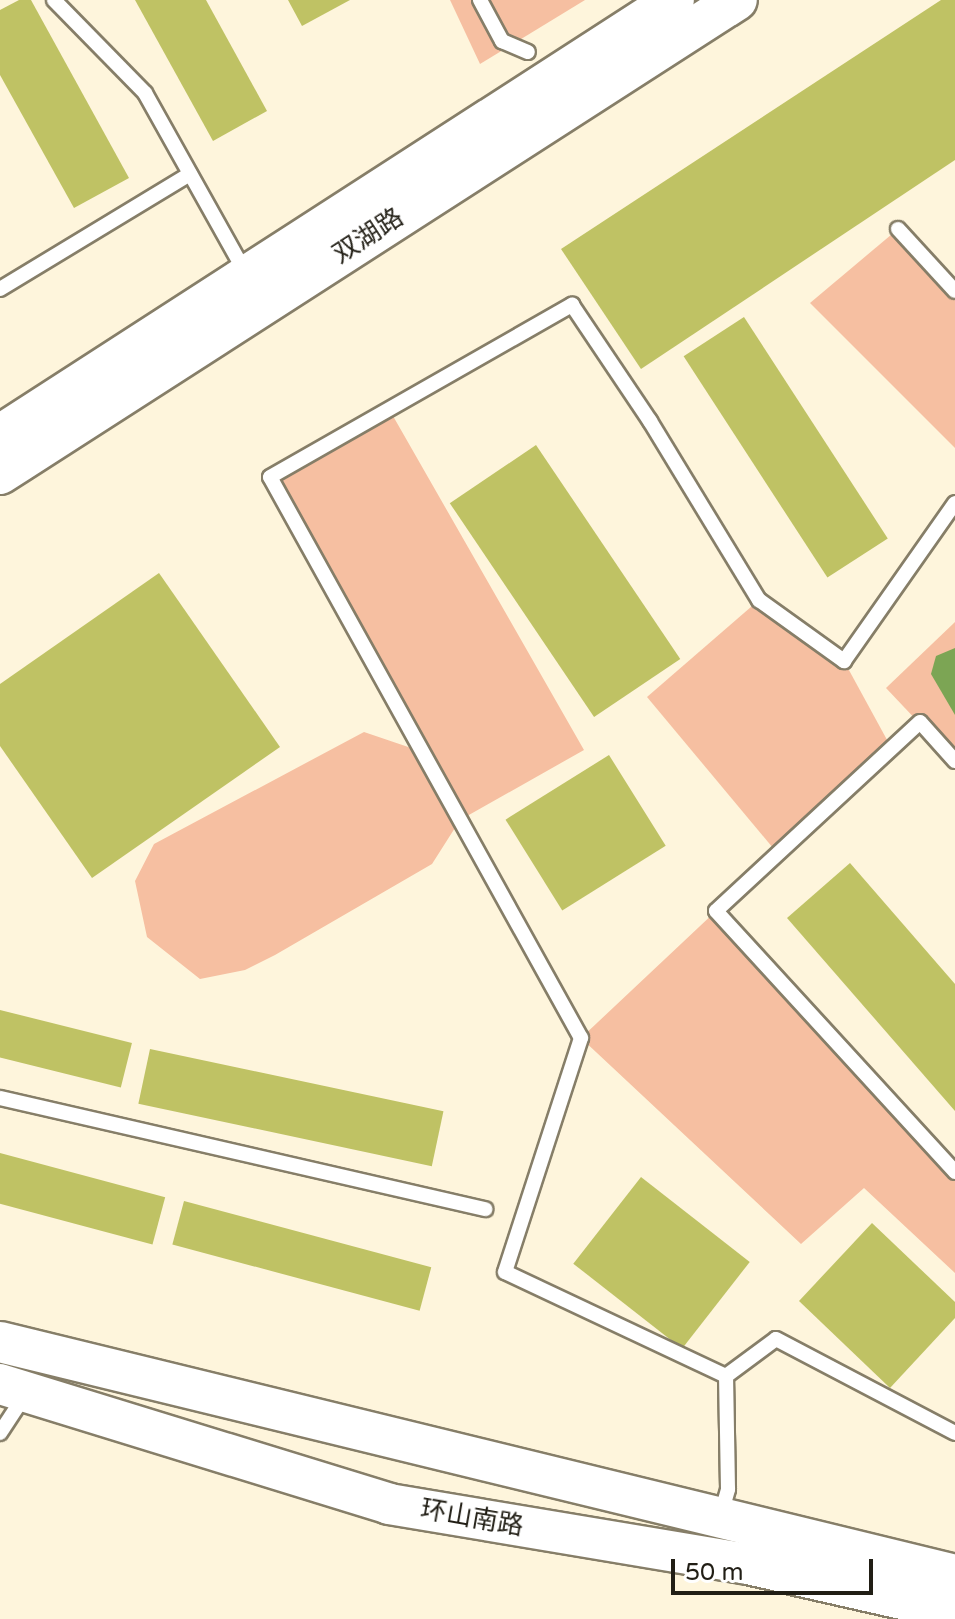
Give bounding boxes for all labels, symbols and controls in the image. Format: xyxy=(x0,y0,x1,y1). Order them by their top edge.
street label: 双湖路 xyxy=(327,202,409,270)
street label: 环山南路 xyxy=(418,1494,526,1542)
scale bar xyxy=(675,1543,877,1593)
text: 50 m xyxy=(685,1558,743,1587)

